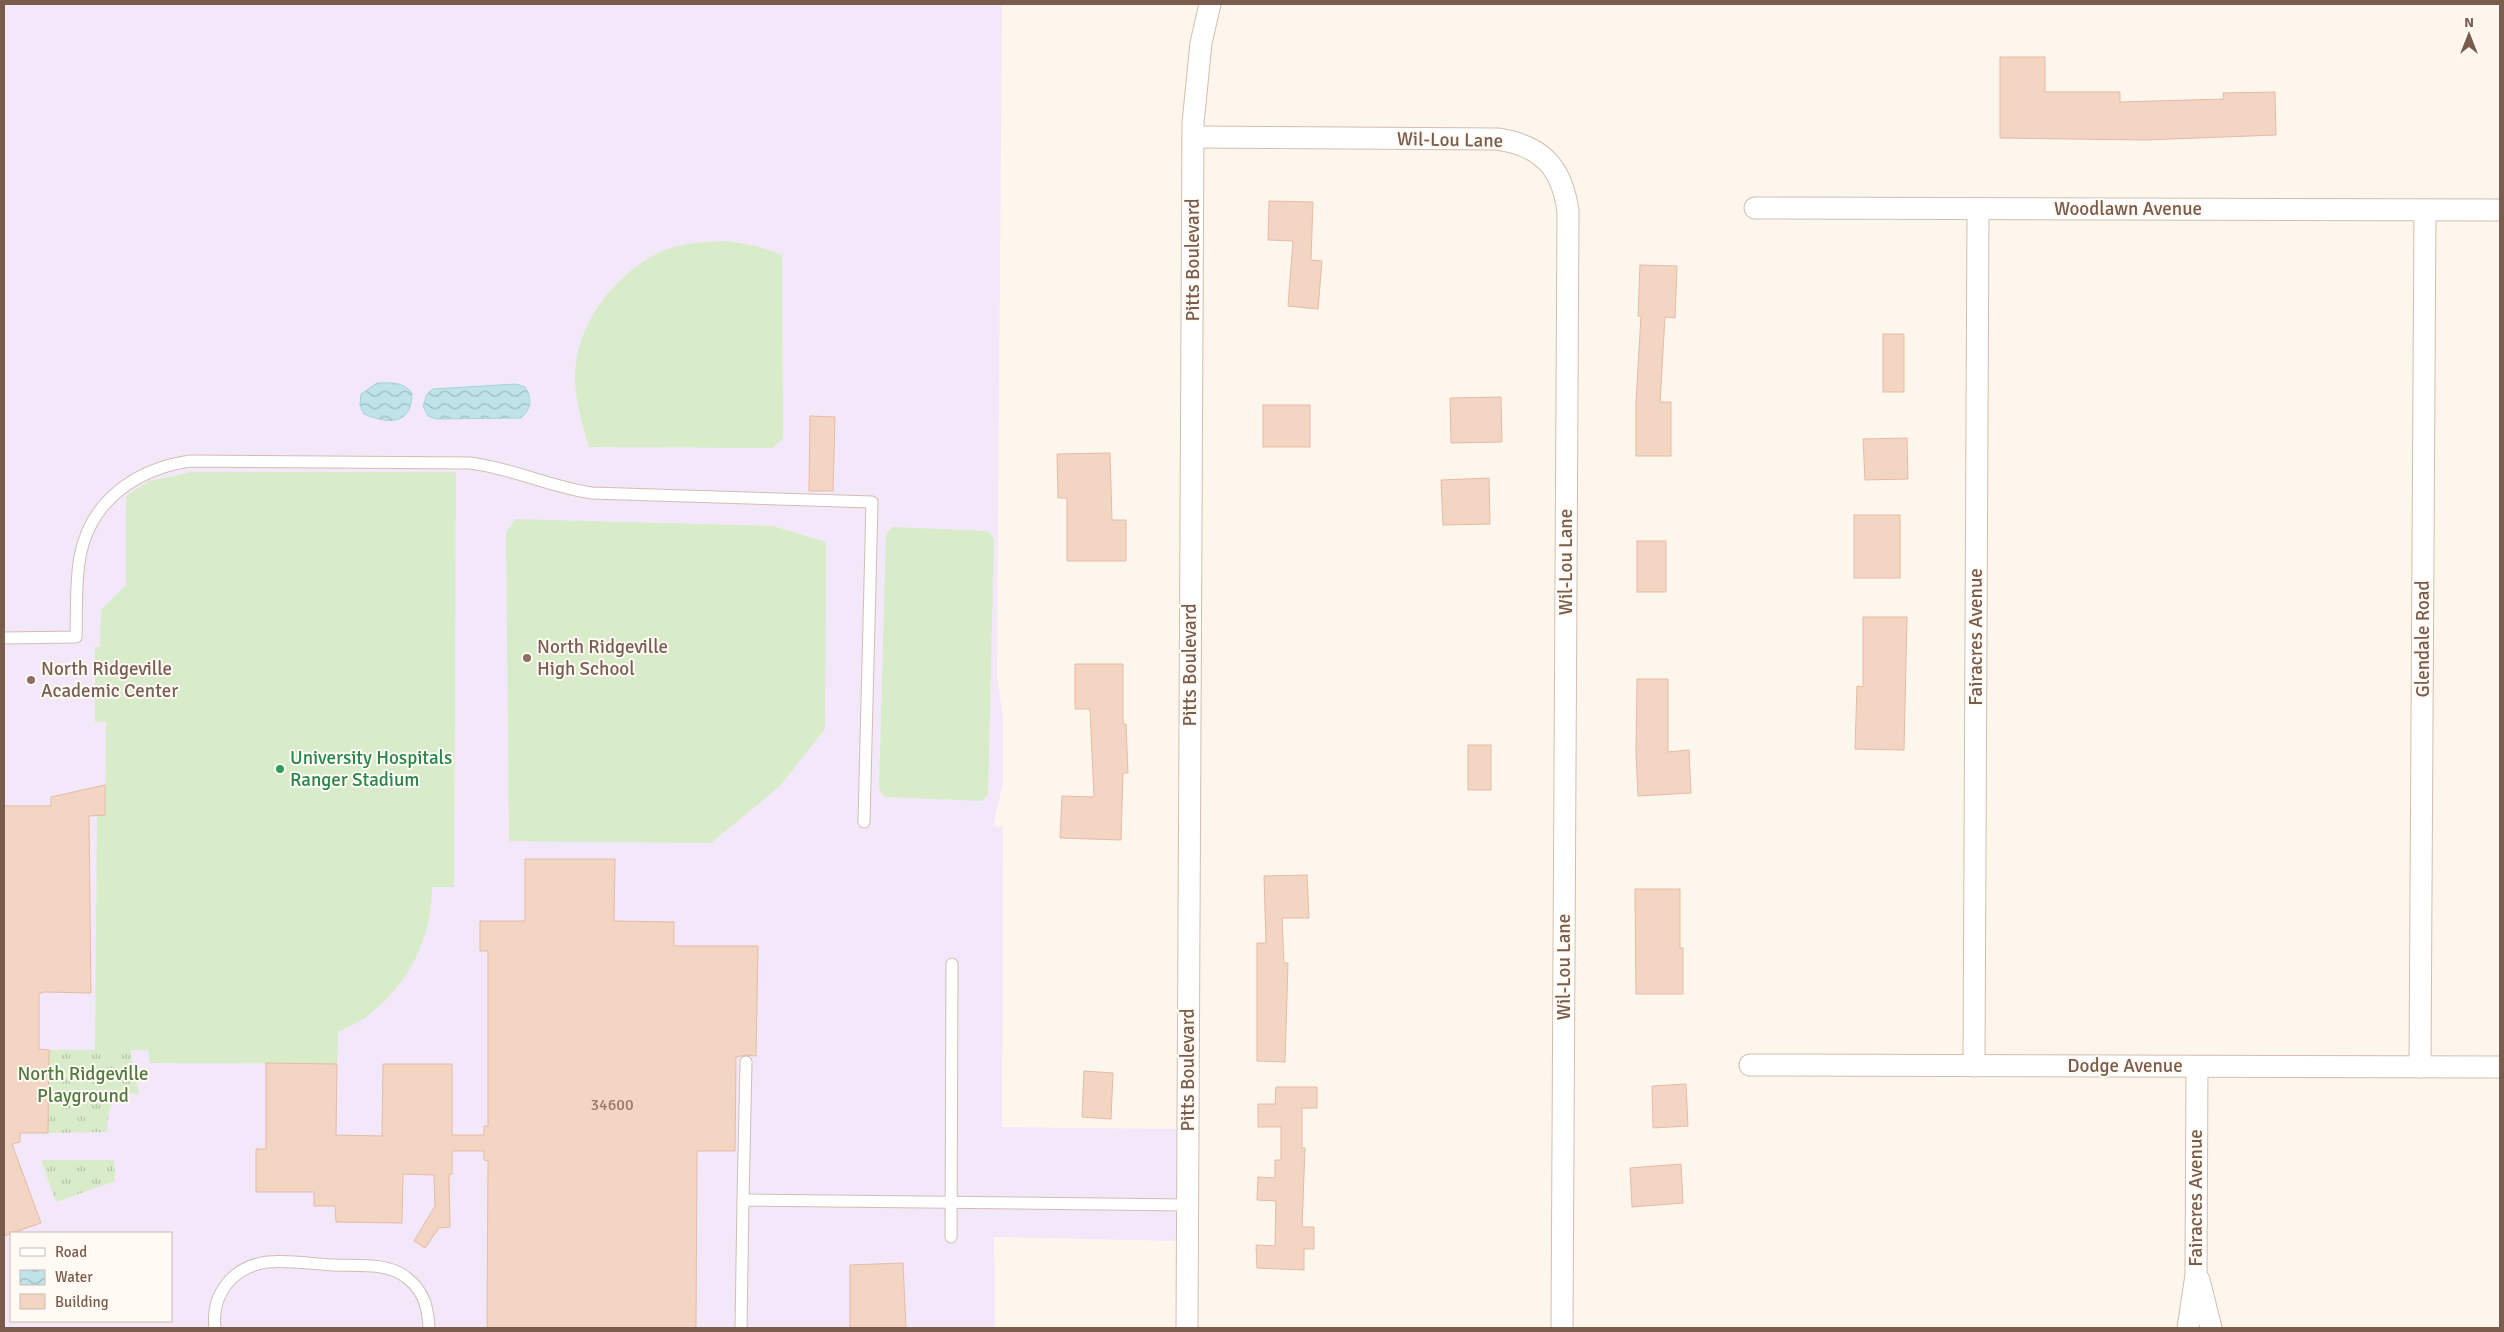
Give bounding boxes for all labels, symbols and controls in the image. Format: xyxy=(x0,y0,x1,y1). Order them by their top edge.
north arrow xyxy=(2444,10,2494,60)
text: N xyxy=(2464,14,2474,31)
street label: Wil-Lou Lane xyxy=(1397,127,1503,153)
street label: Woodlawn Avenue xyxy=(2054,197,2202,221)
street label: Pitts Boulevard xyxy=(1181,198,1205,322)
street label: Wil-Lou Lane xyxy=(1554,509,1578,615)
street label: Fairacres Avenue xyxy=(1964,568,1988,706)
street label: Glendale Road xyxy=(2411,581,2435,697)
street label: Pitts Boulevard xyxy=(1178,603,1202,727)
place label: North Ridgeville High School xyxy=(537,635,668,681)
marker: North Ridgeville High School xyxy=(521,652,533,664)
place label: North Ridgeville Academic Center xyxy=(41,657,178,703)
marker: North Ridgeville Academic Center xyxy=(25,674,37,686)
place label: University Hospitals Ranger Stadium xyxy=(290,746,452,792)
marker: University Hospitals Ranger Stadium xyxy=(274,763,286,775)
street label: Wil-Lou Lane xyxy=(1552,914,1576,1020)
street label: Pitts Boulevard xyxy=(1176,1008,1200,1132)
street label: Dodge Avenue xyxy=(2067,1054,2183,1078)
park label: North Ridgeville Playground xyxy=(17,1062,149,1108)
house number: 34600 xyxy=(590,1095,634,1115)
street label: Fairacres Avenue xyxy=(2184,1129,2208,1267)
legend xyxy=(10,1232,172,1322)
text: Road xyxy=(55,1243,87,1261)
text: Water xyxy=(55,1268,93,1286)
text: Building xyxy=(55,1293,109,1311)

